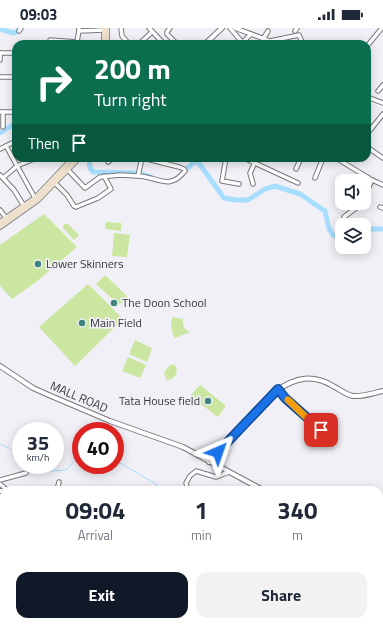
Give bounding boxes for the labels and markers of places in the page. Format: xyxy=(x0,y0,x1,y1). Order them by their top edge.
place label: Lower Skinners xyxy=(46,254,124,273)
marker: Lower Skinners xyxy=(33,259,43,269)
place label: The Doon School xyxy=(122,293,207,312)
marker: The Doon School xyxy=(109,298,119,308)
place label: Main Field xyxy=(90,313,142,332)
marker: Main Field xyxy=(77,318,87,328)
place label: Tata House field xyxy=(119,391,200,410)
marker: Tata House field xyxy=(203,396,213,406)
pin xyxy=(304,413,338,447)

